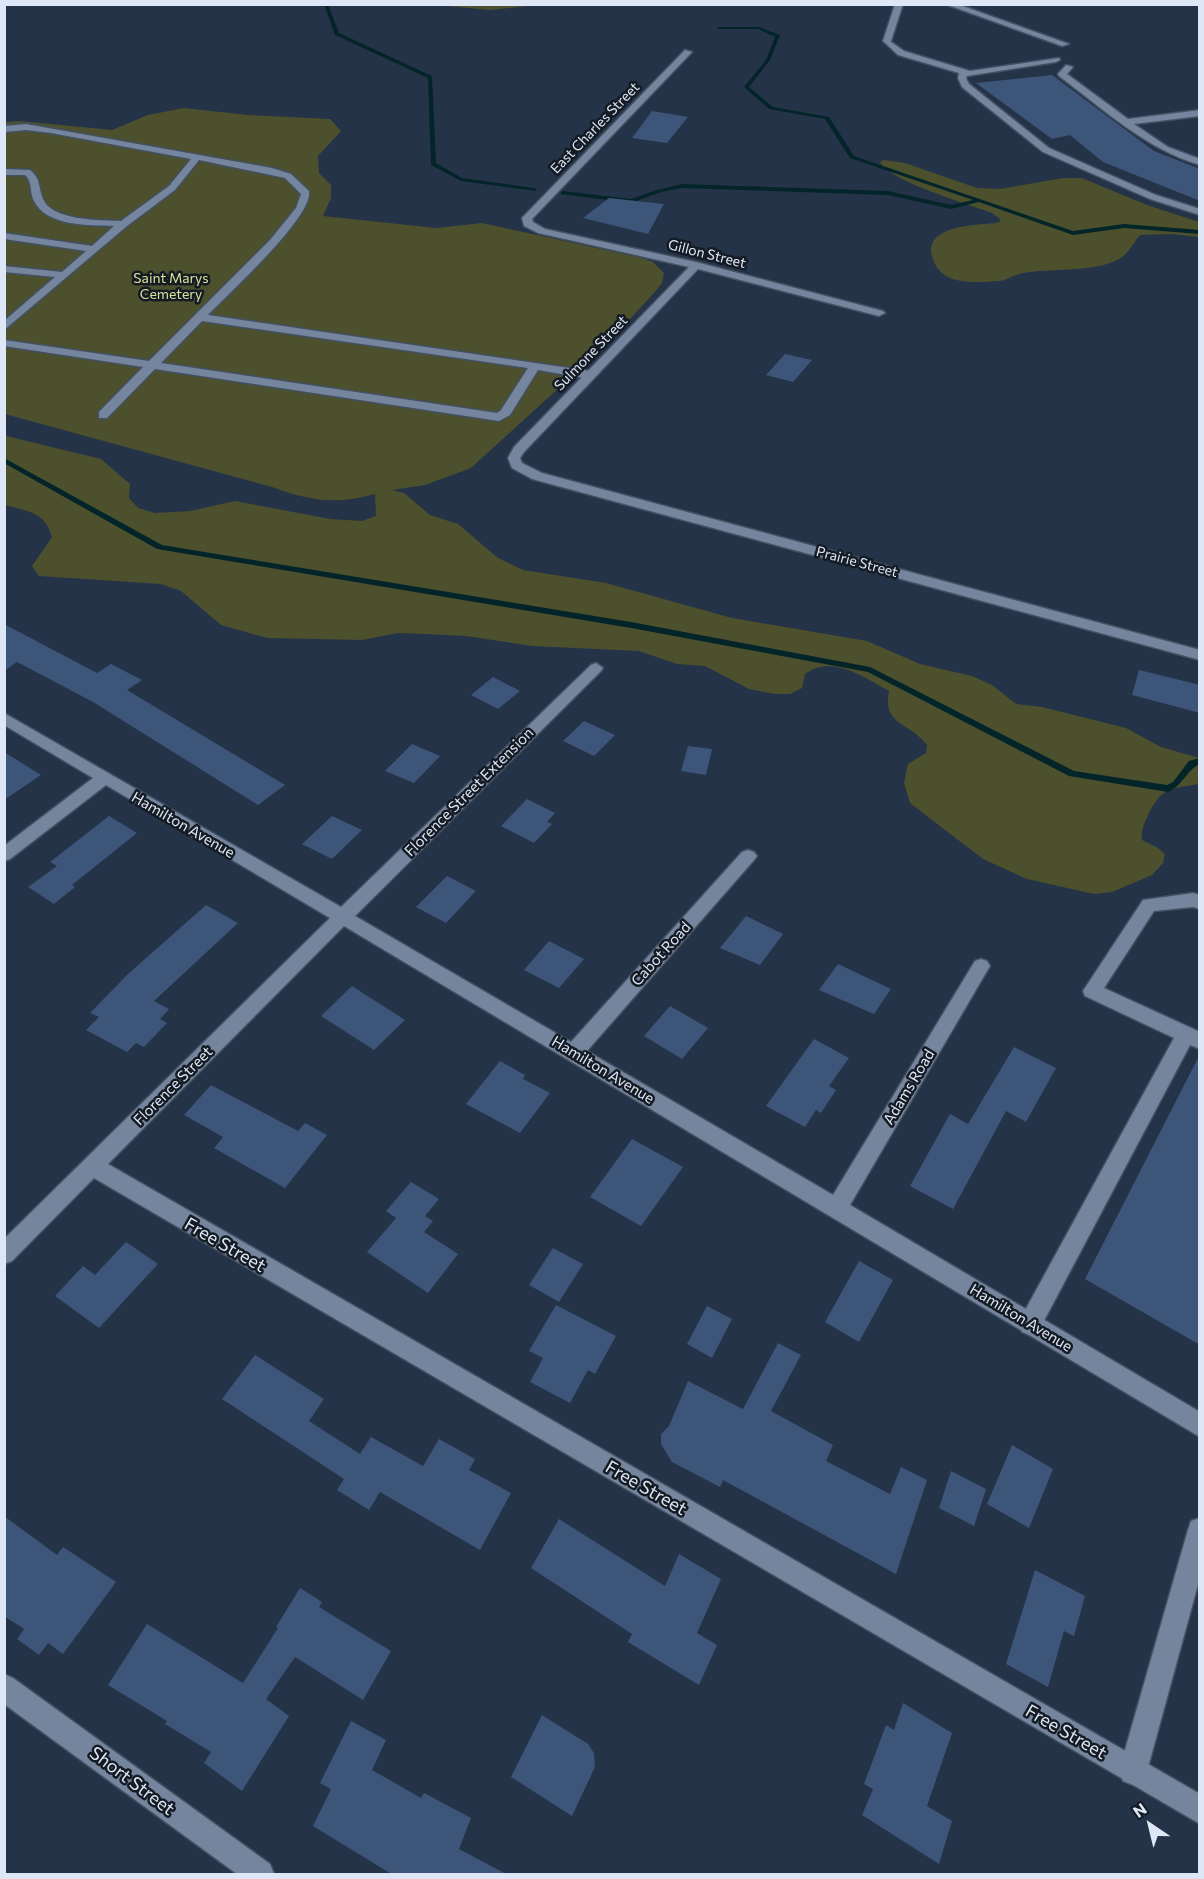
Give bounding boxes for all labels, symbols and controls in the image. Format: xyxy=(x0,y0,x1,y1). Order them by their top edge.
street label: East Charles Street xyxy=(547,79,643,177)
street label: Gillon Street xyxy=(666,236,748,272)
park label: Saint Marys Cemetery xyxy=(133,270,209,302)
street label: Sulmone Street xyxy=(551,312,631,394)
street label: Prairie Street xyxy=(814,543,900,581)
street label: Florence Street Extension xyxy=(401,724,537,860)
street label: Hamilton Avenue xyxy=(128,788,238,862)
street label: Cabot Road xyxy=(628,918,694,990)
street label: Hamilton Avenue xyxy=(549,1032,657,1108)
street label: Florence Street xyxy=(130,1043,216,1129)
street label: Adams Road xyxy=(880,1046,938,1128)
street label: Free Street xyxy=(181,1213,269,1277)
street label: Hamilton Avenue xyxy=(967,1280,1075,1356)
street label: Free Street xyxy=(602,1456,690,1520)
street label: Free Street xyxy=(1022,1700,1110,1764)
street label: Short Street xyxy=(85,1742,179,1820)
north arrow xyxy=(1120,1795,1180,1855)
text: N xyxy=(1129,1799,1150,1821)

